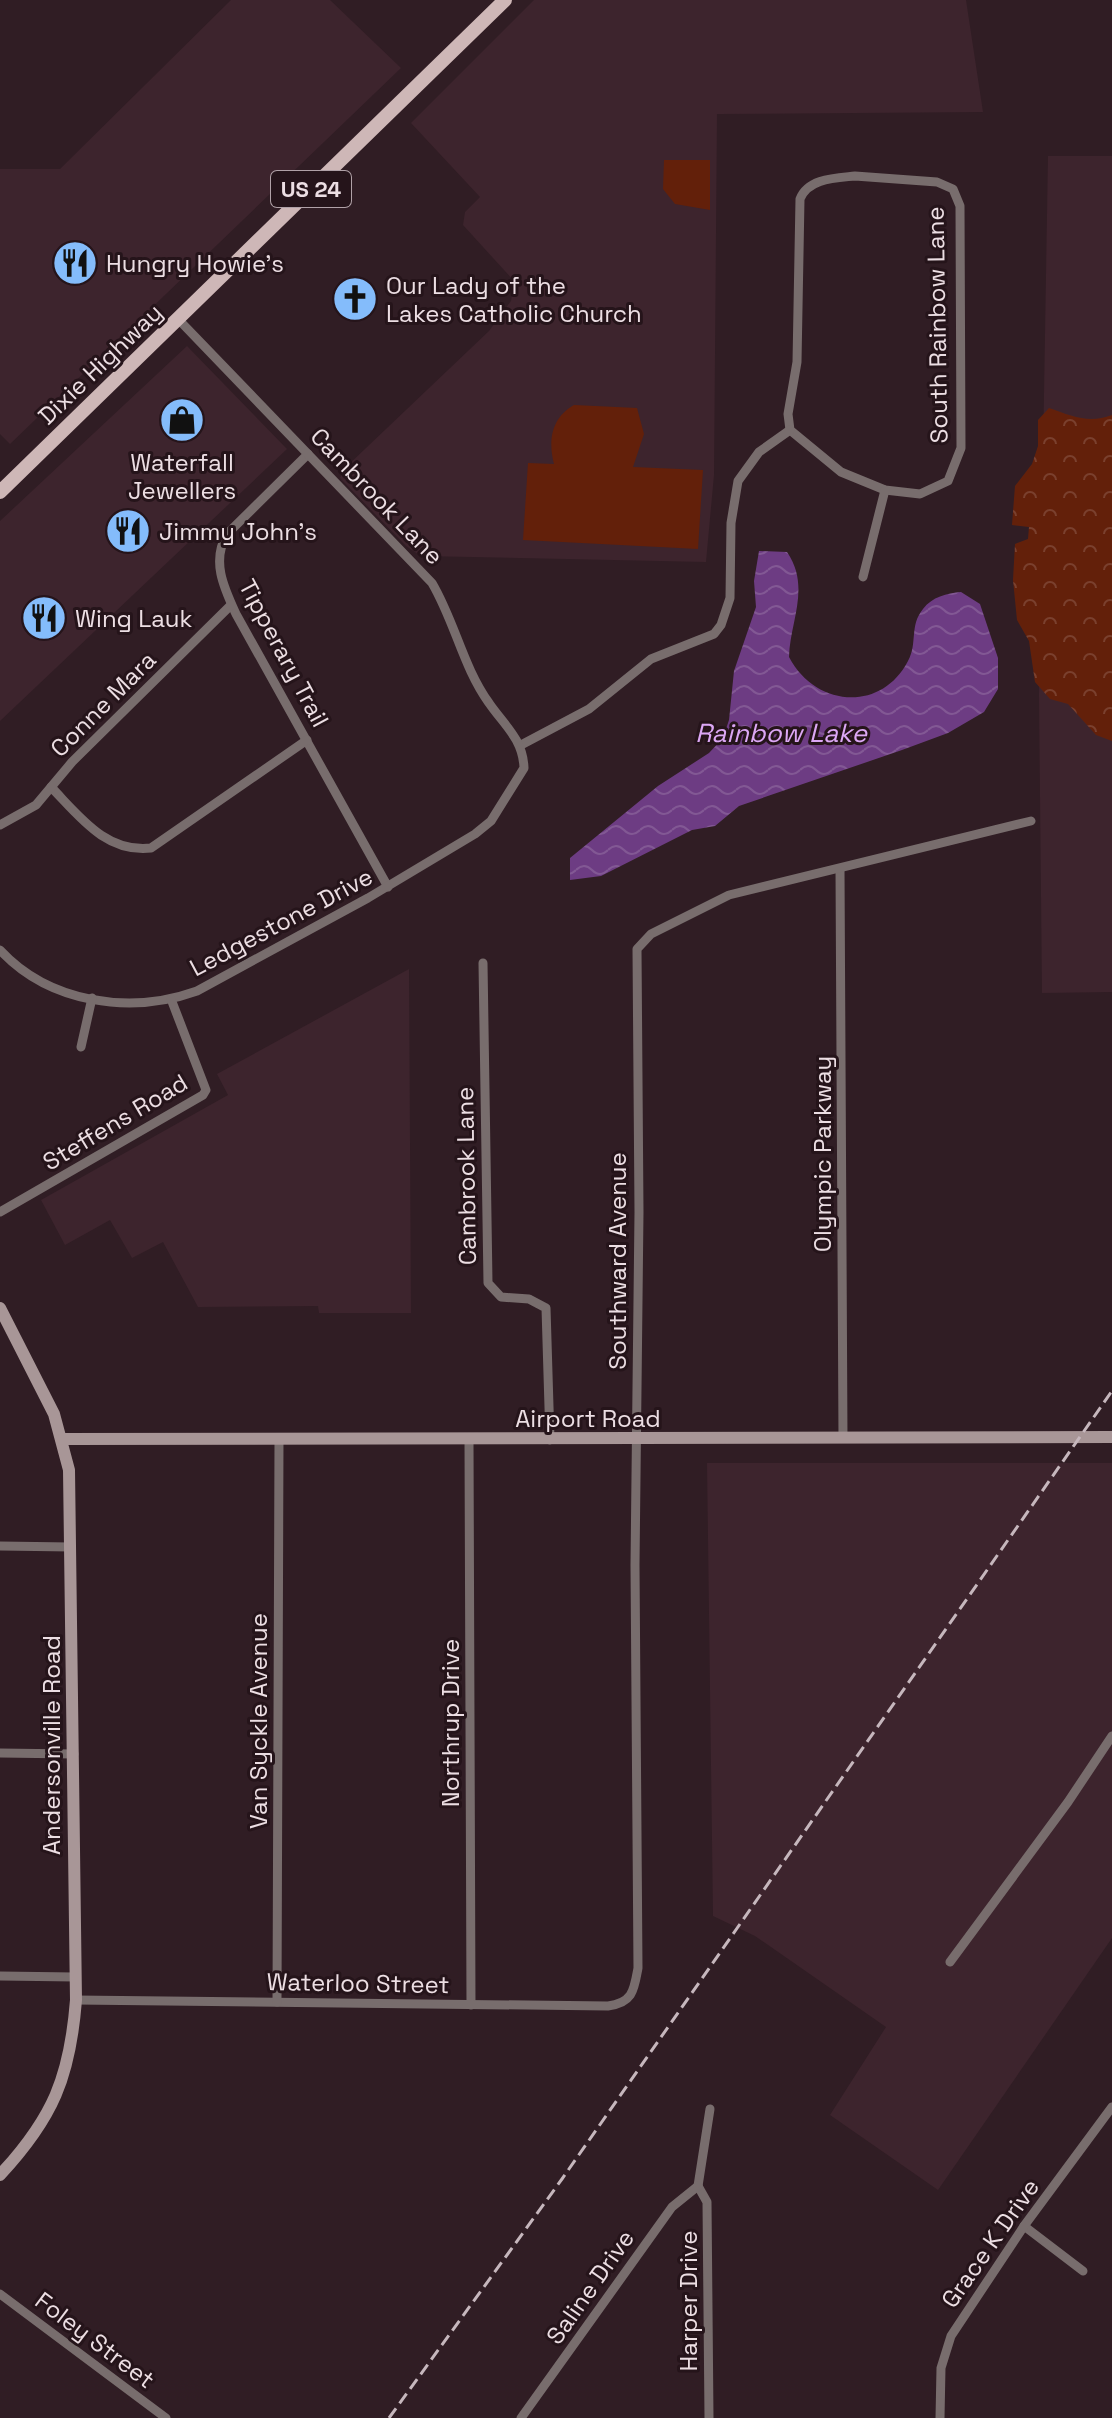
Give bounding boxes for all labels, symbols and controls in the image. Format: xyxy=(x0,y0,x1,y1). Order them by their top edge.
road number: US 24 xyxy=(271,171,351,207)
street label: South Rainbow Lane xyxy=(919,206,955,444)
restaurant icon: Hungry Howie's xyxy=(51,239,99,287)
place label: Hungry Howie's xyxy=(106,248,284,279)
place label: Our Lady of the Lakes Catholic Church xyxy=(386,270,642,329)
church icon: Our Lady of the Lakes Catholic Church xyxy=(331,275,379,323)
street label: Dixie Highway xyxy=(31,297,169,431)
shop icon: Waterfall Jewellers xyxy=(158,396,206,444)
street label: Cambrook Lane xyxy=(304,421,450,571)
place label: Waterfall Jewellers xyxy=(128,447,236,506)
restaurant icon: Jimmy John's xyxy=(104,507,152,555)
place label: Jimmy John's xyxy=(159,516,317,547)
street label: Tipperary Trail xyxy=(232,574,336,732)
restaurant icon: Wing Lauk xyxy=(20,594,68,642)
place label: Wing Lauk xyxy=(75,603,192,634)
street label: Conne Mara xyxy=(44,644,163,763)
water label: Rainbow Lake xyxy=(695,716,868,750)
street label: Ledgestone Drive xyxy=(184,861,378,983)
street label: Olympic Parkway xyxy=(807,1056,838,1252)
street label: Steffens Road xyxy=(37,1067,193,1177)
street label: Cambrook Lane xyxy=(449,1086,483,1266)
street label: Southward Avenue xyxy=(602,1152,633,1370)
street label: Airport Road xyxy=(515,1403,661,1434)
street label: Van Syckle Avenue xyxy=(243,1613,274,1829)
street label: Andersonville Road xyxy=(36,1635,67,1855)
street label: Northrup Drive xyxy=(435,1639,466,1807)
street label: Waterloo Street xyxy=(266,1966,450,2000)
street label: Grace K Drive xyxy=(934,2172,1046,2314)
street label: Saline Drive xyxy=(539,2224,641,2350)
street label: Harper Drive xyxy=(673,2231,704,2371)
street label: Foley Street xyxy=(29,2285,161,2395)

